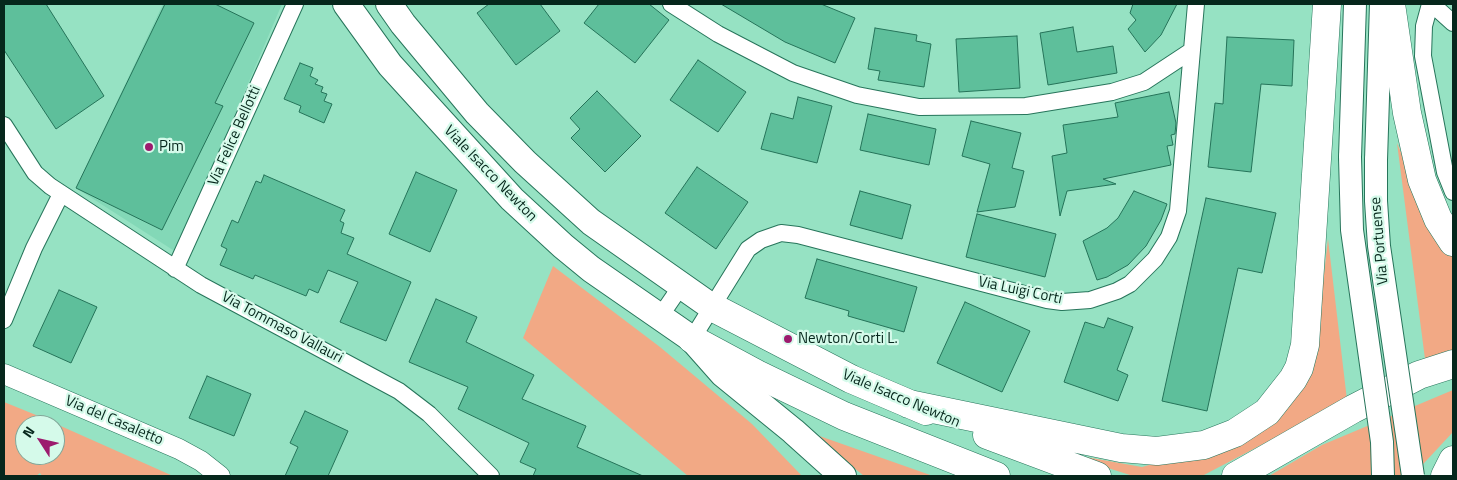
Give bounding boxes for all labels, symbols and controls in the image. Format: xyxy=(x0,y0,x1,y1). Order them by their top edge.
street label: Via Felice Bellotti xyxy=(205,83,265,189)
street label: Viale Isacco Newton xyxy=(440,122,540,226)
place label: Pim xyxy=(159,138,184,156)
marker: Pim xyxy=(143,141,155,153)
street label: Via Portuense xyxy=(1367,196,1393,286)
street label: Via Luigi Corti xyxy=(976,273,1064,309)
street label: Via Tommaso Vallauri xyxy=(218,288,346,368)
place label: Newton/Corti L. xyxy=(798,330,898,348)
marker: Newton/Corti L. xyxy=(782,333,794,345)
street label: Viale Isacco Newton xyxy=(839,366,963,432)
street label: Via del Casaletto xyxy=(62,392,166,450)
north arrow xyxy=(15,415,65,465)
text: N xyxy=(17,422,40,442)

